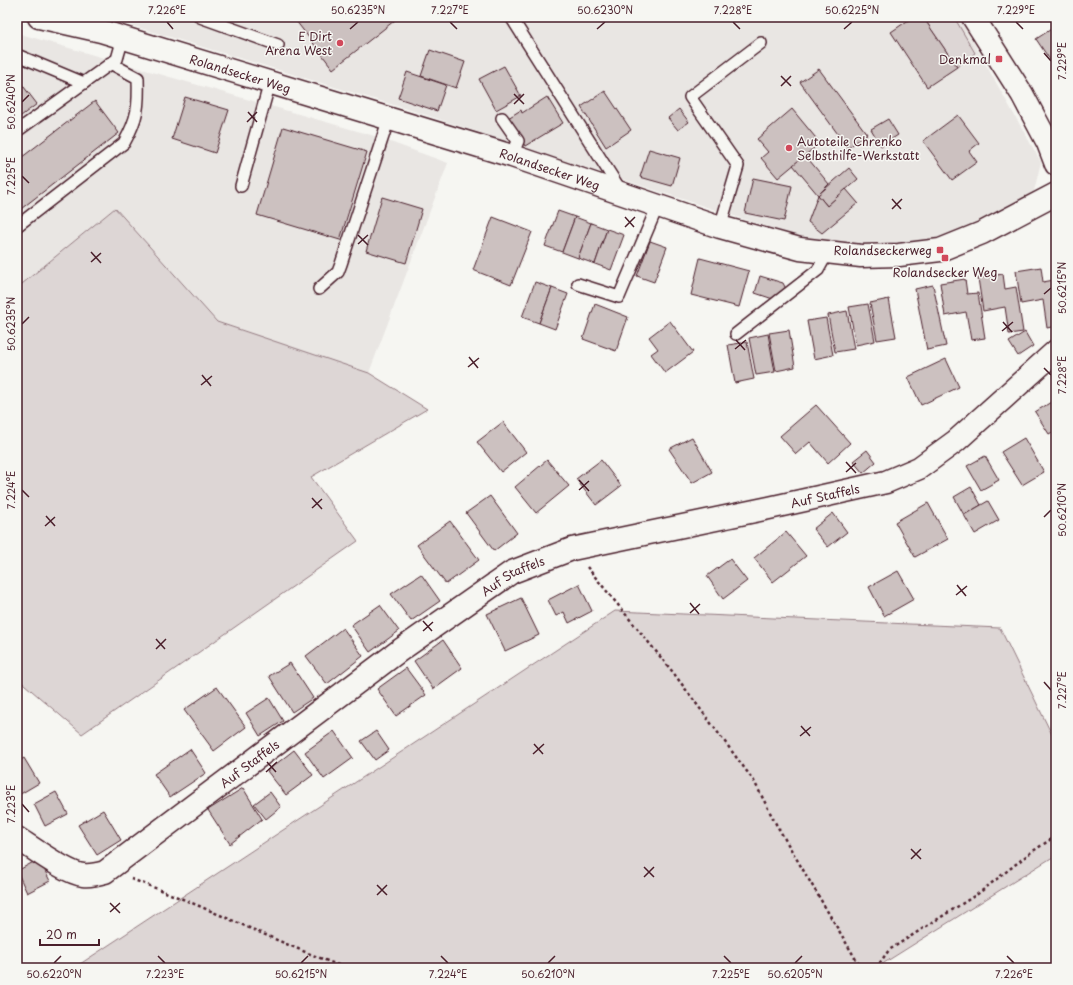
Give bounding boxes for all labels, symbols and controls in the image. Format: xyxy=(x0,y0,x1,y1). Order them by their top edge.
text: 7.226°E xyxy=(148,2,186,17)
text: 50.6235°N xyxy=(331,2,385,17)
text: 7.227°E xyxy=(431,2,469,17)
text: 50.6230°N xyxy=(577,2,633,17)
text: 7.228°E xyxy=(714,2,752,17)
text: 50.6225°N xyxy=(825,2,879,17)
text: 7.229°E xyxy=(997,2,1035,17)
place label: E Dirt Arena West xyxy=(265,27,332,59)
marker: E Dirt Arena West xyxy=(335,38,345,48)
text: 7.229°E xyxy=(1054,42,1069,80)
street label: Rolandsecker Weg xyxy=(187,49,293,97)
place label: Denkmal xyxy=(939,50,991,68)
marker: Denkmal xyxy=(994,54,1004,64)
text: 50.6240°N xyxy=(3,74,18,130)
place label: Autoteile Chrenko Selbsthilfe-Werkstatt xyxy=(797,132,920,164)
marker: Autoteile Chrenko Selbsthilfe-Werkstatt xyxy=(784,143,794,153)
street label: Rolandsecker Weg xyxy=(497,144,602,194)
text: 7.225°E xyxy=(3,157,18,195)
place label: Rolandseckerweg xyxy=(833,241,932,259)
marker: Rolandseckerweg xyxy=(935,245,945,255)
marker: Rolandsecker Weg xyxy=(940,253,950,263)
text: 50.6215°N xyxy=(1054,261,1069,314)
place label: Rolandsecker Weg xyxy=(893,263,997,281)
text: 50.6235°N xyxy=(3,297,18,351)
text: 7.228°E xyxy=(1054,356,1069,394)
text: 7.224°E xyxy=(3,471,18,509)
street label: Auf Staffels xyxy=(789,479,862,512)
text: 50.6210°N xyxy=(1054,483,1069,537)
street label: Auf Staffels xyxy=(477,551,547,600)
text: 7.227°E xyxy=(1054,671,1069,709)
street label: Auf Staffels xyxy=(216,735,283,792)
text: 7.223°E xyxy=(3,785,18,823)
scale bar xyxy=(40,921,99,947)
text: 20 m xyxy=(46,925,77,943)
text: 50.6220°N xyxy=(26,966,82,981)
text: 7.223°E xyxy=(146,966,184,981)
text: 50.6215°N xyxy=(275,966,328,981)
text: 7.224°E xyxy=(429,966,467,981)
text: 50.6210°N xyxy=(521,966,575,981)
text: 7.225°E xyxy=(712,966,750,981)
text: 50.6205°N xyxy=(767,966,823,981)
text: 7.226°E xyxy=(995,966,1033,981)

